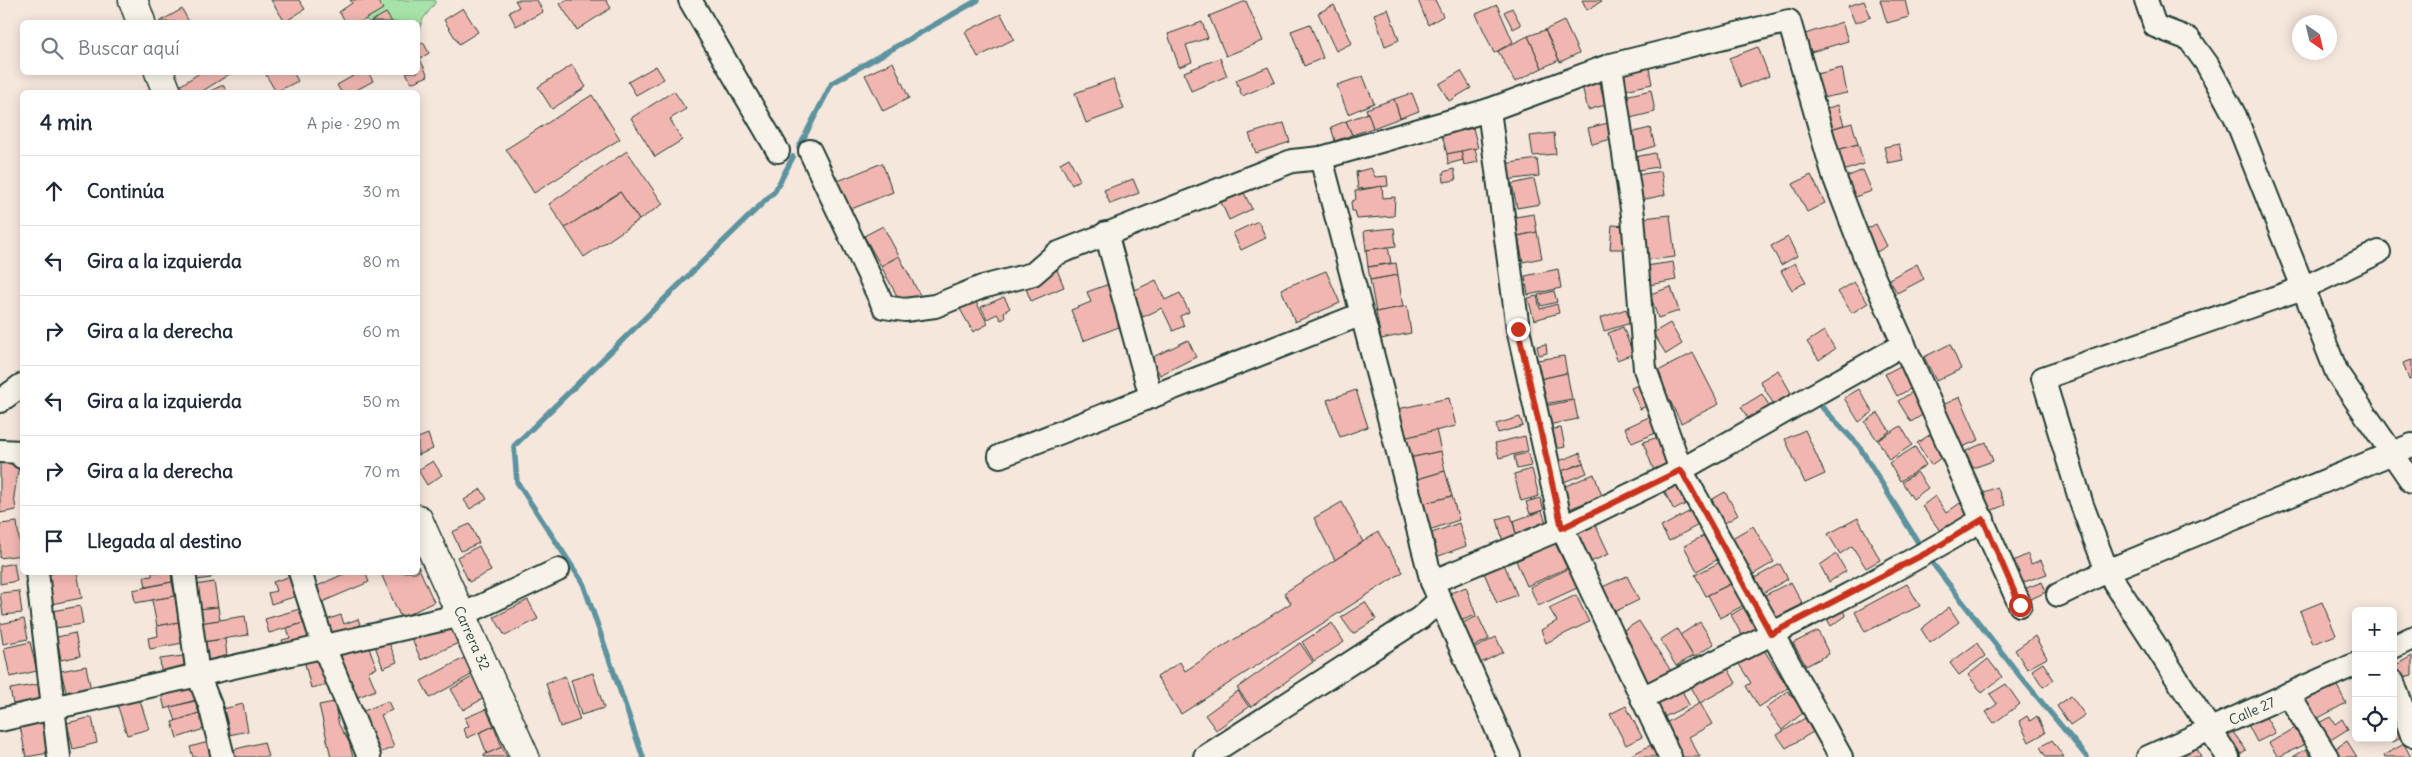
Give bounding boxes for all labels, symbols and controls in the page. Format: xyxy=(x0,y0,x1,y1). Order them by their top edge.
north arrow xyxy=(2292,15,2337,60)
search box xyxy=(20,20,420,75)
icon: search xyxy=(38,34,66,62)
text: Buscar aquí xyxy=(78,36,179,60)
text: 4 min xyxy=(40,109,92,136)
text: A pie · 290 m xyxy=(307,113,400,133)
icon: ahead xyxy=(40,177,68,205)
text: Continúa xyxy=(87,179,164,203)
text: 30 m xyxy=(363,181,400,201)
icon: left xyxy=(40,247,68,275)
text: Gira a la izquierda xyxy=(87,249,242,273)
text: 80 m xyxy=(362,251,400,271)
icon: right xyxy=(40,317,68,345)
route end xyxy=(1507,318,1530,341)
text: Gira a la derecha xyxy=(87,319,233,343)
text: 60 m xyxy=(362,321,400,341)
icon: left xyxy=(40,387,68,415)
text: Gira a la izquierda xyxy=(87,389,242,413)
text: 50 m xyxy=(362,391,400,411)
icon: right xyxy=(40,457,68,485)
text: Gira a la derecha xyxy=(87,459,233,483)
text: 70 m xyxy=(364,461,400,481)
icon: arrive xyxy=(40,527,68,555)
text: Llegada al destino xyxy=(87,529,242,553)
route start xyxy=(2009,594,2032,617)
street label: Carrera 32 xyxy=(450,603,494,673)
map controls xyxy=(2352,607,2397,742)
button: + xyxy=(2352,607,2397,652)
button: − xyxy=(2352,652,2397,697)
street label: Calle 27 xyxy=(2226,693,2278,729)
button: locate xyxy=(2352,697,2397,742)

